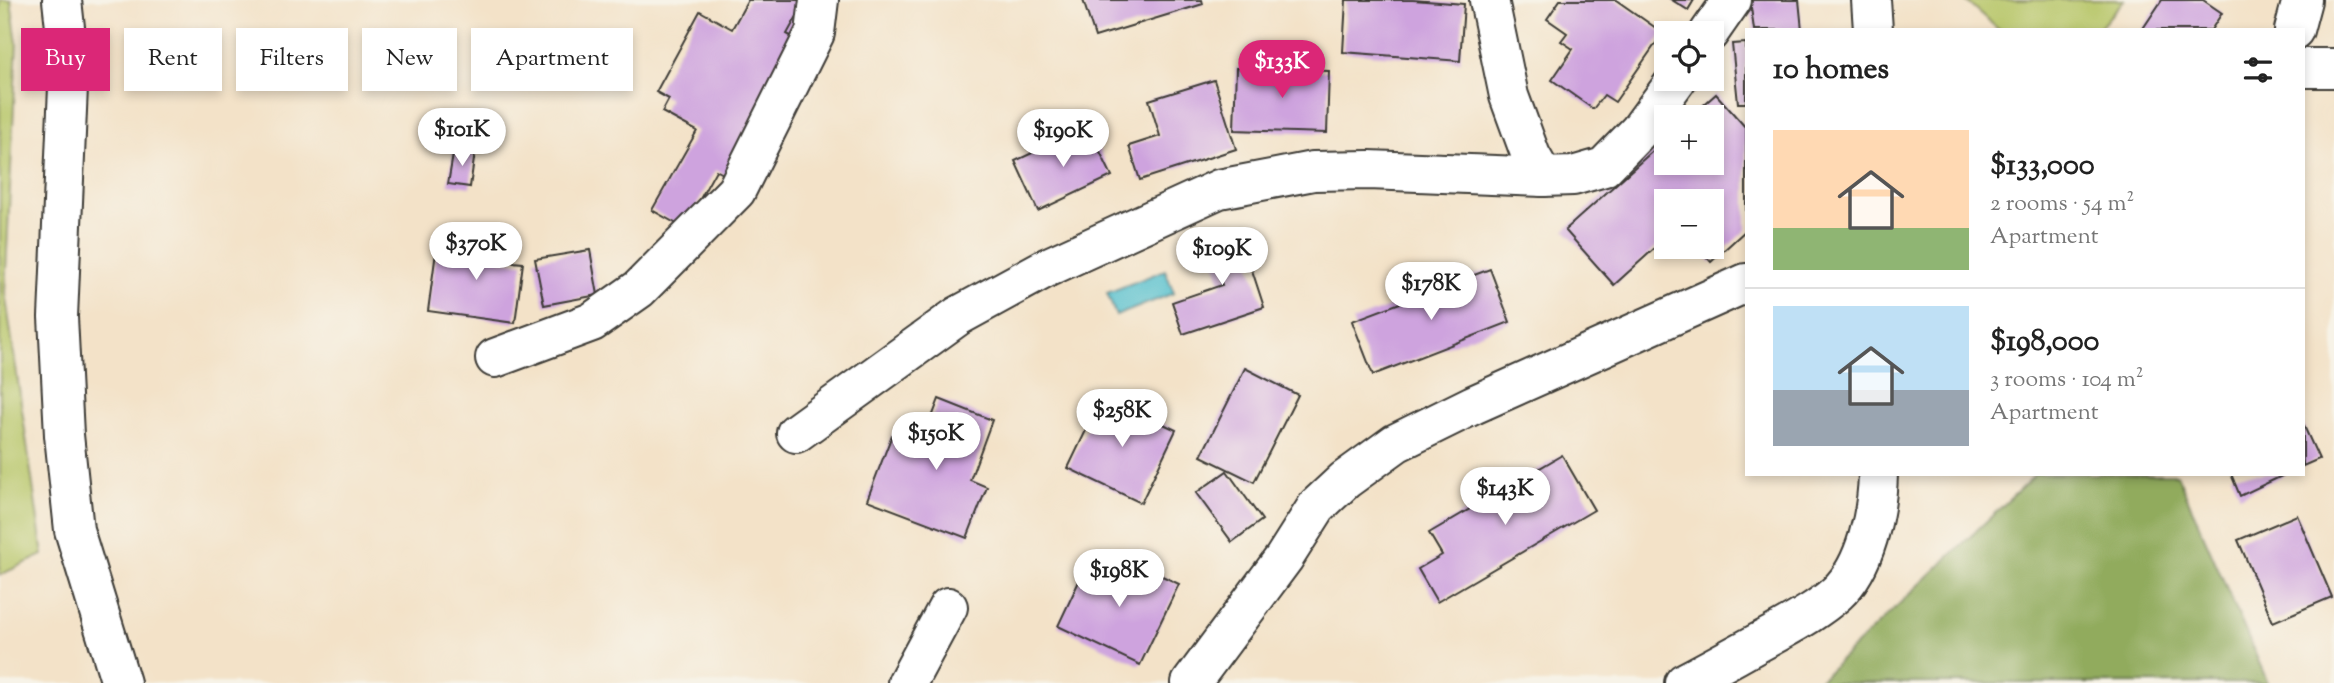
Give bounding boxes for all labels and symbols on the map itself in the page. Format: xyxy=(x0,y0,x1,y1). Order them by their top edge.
pin: $133K xyxy=(1233,41,1331,100)
pin: $101K xyxy=(413,108,511,168)
pin: $190K xyxy=(1014,110,1112,169)
pin: $370K xyxy=(427,222,525,282)
pin: $109K xyxy=(1173,228,1271,287)
pin: $178K xyxy=(1382,262,1480,322)
pin: $258K xyxy=(1073,390,1171,449)
pin: $150K xyxy=(887,412,985,472)
pin: $143K xyxy=(1456,468,1554,527)
pin: $198K xyxy=(1070,550,1168,609)

